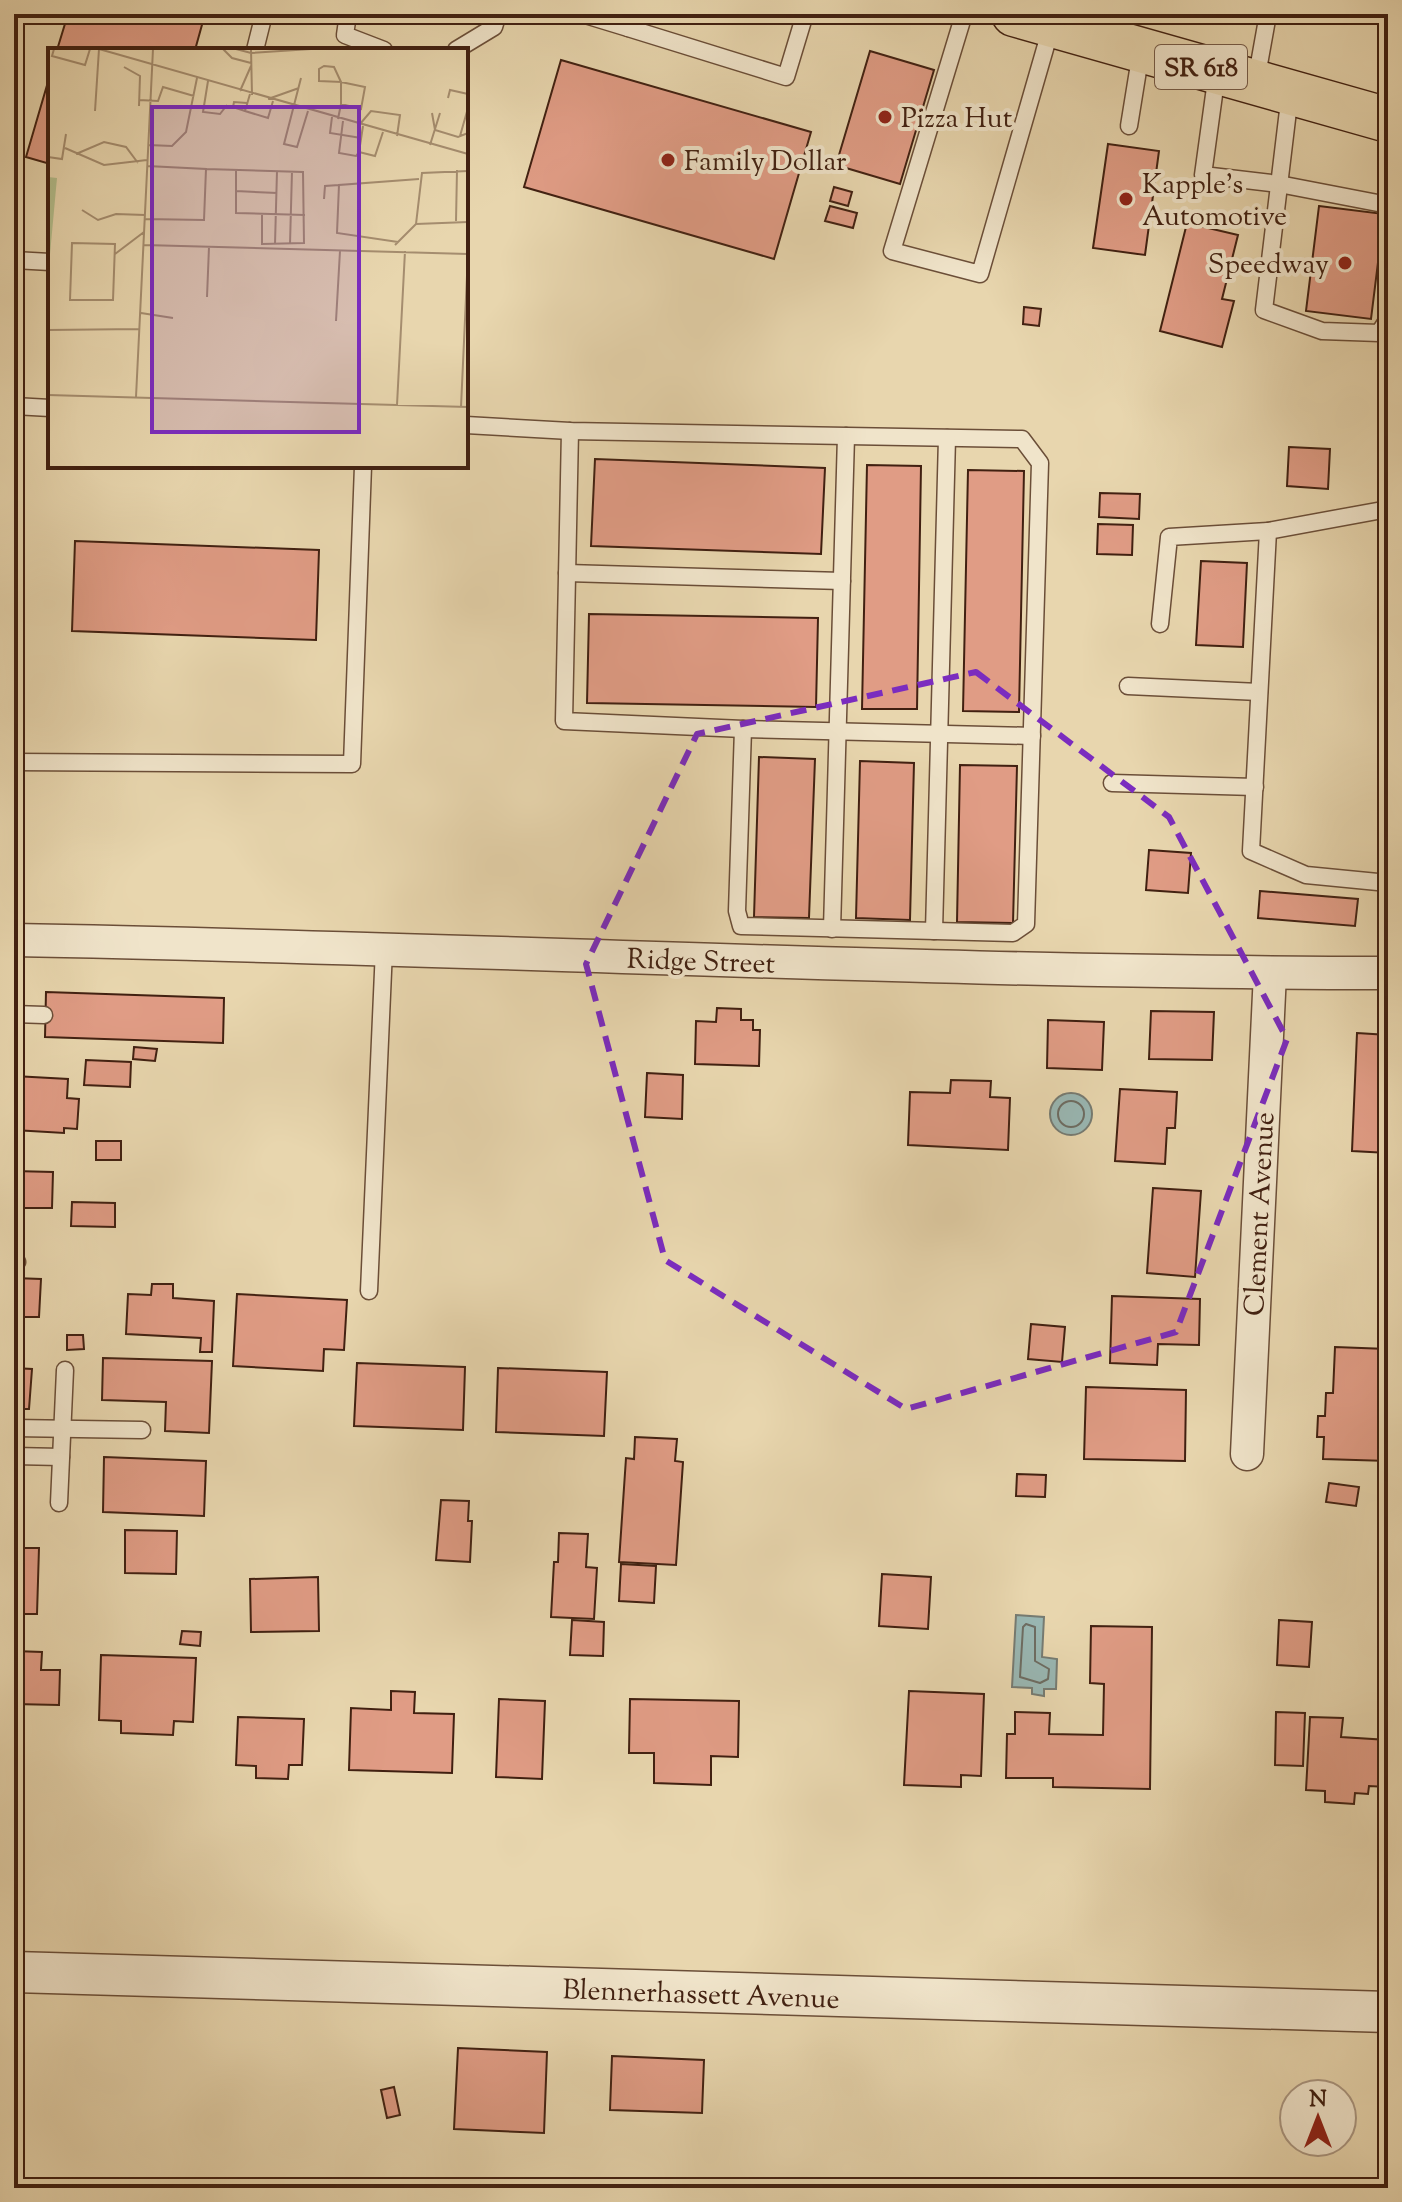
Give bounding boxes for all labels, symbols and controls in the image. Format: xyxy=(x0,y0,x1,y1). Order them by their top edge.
road number: SR 618 xyxy=(1155,45,1247,89)
inset map xyxy=(48,48,468,468)
place label: Pizza Hut xyxy=(901,100,1013,140)
marker: Pizza Hut xyxy=(876,108,894,126)
place label: Family Dollar xyxy=(684,143,847,183)
marker: Family Dollar xyxy=(659,151,677,169)
place label: Kapple's Automotive xyxy=(1142,166,1287,238)
marker: Kapple's Automotive xyxy=(1117,190,1135,208)
place label: Speedway xyxy=(1208,246,1329,286)
marker: Speedway xyxy=(1336,254,1354,272)
street label: Ridge Street xyxy=(626,940,776,986)
street label: Clement Avenue xyxy=(1236,1111,1286,1317)
street label: Blennerhassett Avenue xyxy=(562,1971,840,2021)
north arrow xyxy=(1278,2078,1358,2158)
text: N xyxy=(1309,2085,1327,2117)

